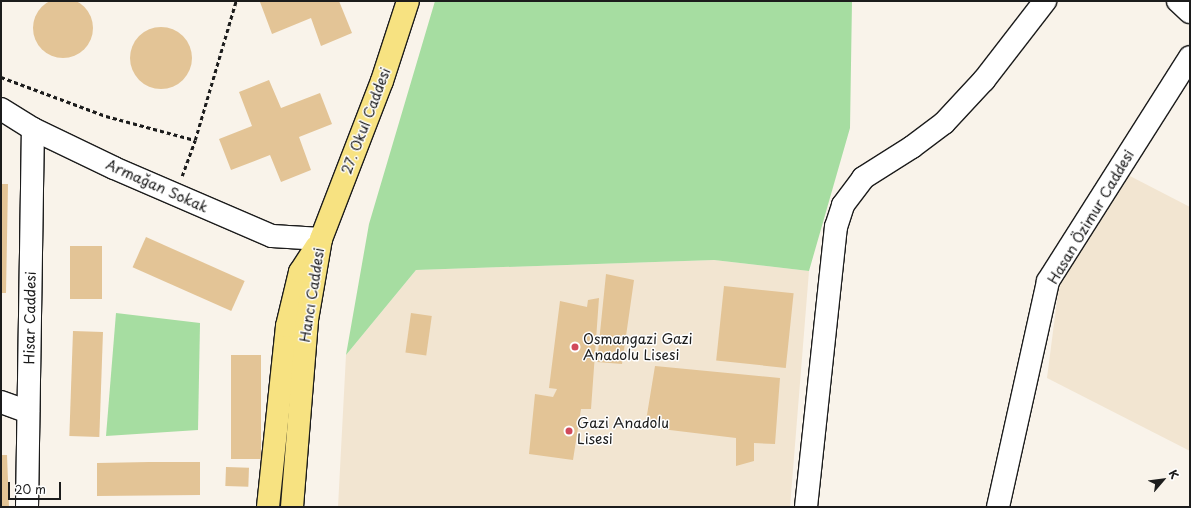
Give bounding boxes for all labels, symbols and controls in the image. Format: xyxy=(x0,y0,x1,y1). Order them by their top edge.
street label: 27. Okul Caddesi xyxy=(338,65,394,177)
street label: Hasan Özimur Caddesi xyxy=(1044,147,1138,287)
street label: Armağan Sokak xyxy=(103,156,211,216)
street label: Hancı Caddesi xyxy=(296,246,328,344)
street label: Hisar Caddesi xyxy=(21,271,39,365)
place label: Osmangazi Gazi Anadolu Lisesi xyxy=(583,331,694,364)
marker: Osmangazi Gazi Anadolu Lisesi xyxy=(570,342,580,352)
place label: Gazi Anadolu Lisesi xyxy=(577,415,669,448)
marker: Gazi Anadolu Lisesi xyxy=(564,426,574,436)
north arrow xyxy=(1143,460,1183,500)
text: K xyxy=(1165,467,1183,482)
scale bar xyxy=(10,474,63,500)
text: 20 m xyxy=(15,480,46,498)

